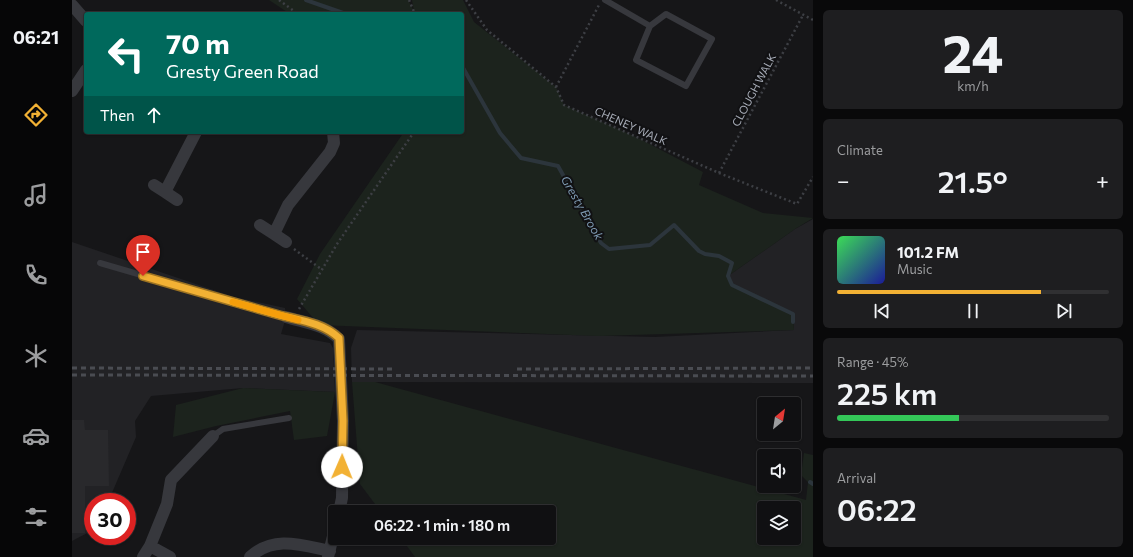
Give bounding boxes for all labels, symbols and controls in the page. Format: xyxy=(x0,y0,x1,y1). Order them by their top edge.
text: 24 xyxy=(943,20,1003,84)
text: 06:21 xyxy=(13,26,59,48)
text: 70 m xyxy=(166,26,230,60)
icon: left xyxy=(100,28,152,80)
street label: CLOUGH WALK xyxy=(729,51,779,128)
text: Gresty Green Road xyxy=(166,60,319,82)
text: km/h xyxy=(957,78,989,94)
icon: directions xyxy=(22,101,50,129)
icon: ahead xyxy=(143,104,165,126)
street label: CHENEY WALK xyxy=(593,104,670,148)
text: Then xyxy=(100,106,135,124)
text: Climate xyxy=(837,142,883,158)
text: 21.5° xyxy=(938,162,1008,199)
text: − xyxy=(837,167,850,194)
text: + xyxy=(1096,167,1109,194)
water label: Gresty Brook xyxy=(559,173,607,242)
icon: music xyxy=(22,181,50,209)
pin xyxy=(126,235,160,276)
icon: arrive xyxy=(132,241,154,263)
text: 101.2 FM xyxy=(897,243,959,261)
icon: phone xyxy=(22,261,50,289)
text: Music xyxy=(897,261,932,277)
icon: previous xyxy=(871,300,893,322)
icon: pause xyxy=(962,300,984,322)
icon: next xyxy=(1053,300,1075,322)
icon: climate xyxy=(22,342,50,370)
text: Range · 45% xyxy=(837,354,908,370)
text: 225 km xyxy=(837,374,937,411)
north arrow xyxy=(757,397,801,441)
map controls xyxy=(757,397,801,545)
icon: car xyxy=(22,422,50,450)
position arrow xyxy=(321,446,363,488)
button: sound xyxy=(757,449,801,493)
text: Arrival xyxy=(837,470,876,486)
text: 06:22 xyxy=(837,490,917,527)
speed limit sign: 30 xyxy=(84,493,136,545)
button: layers xyxy=(757,501,801,545)
icon: filters xyxy=(22,503,50,531)
text: 06:22 · 1 min · 180 m xyxy=(374,516,510,534)

